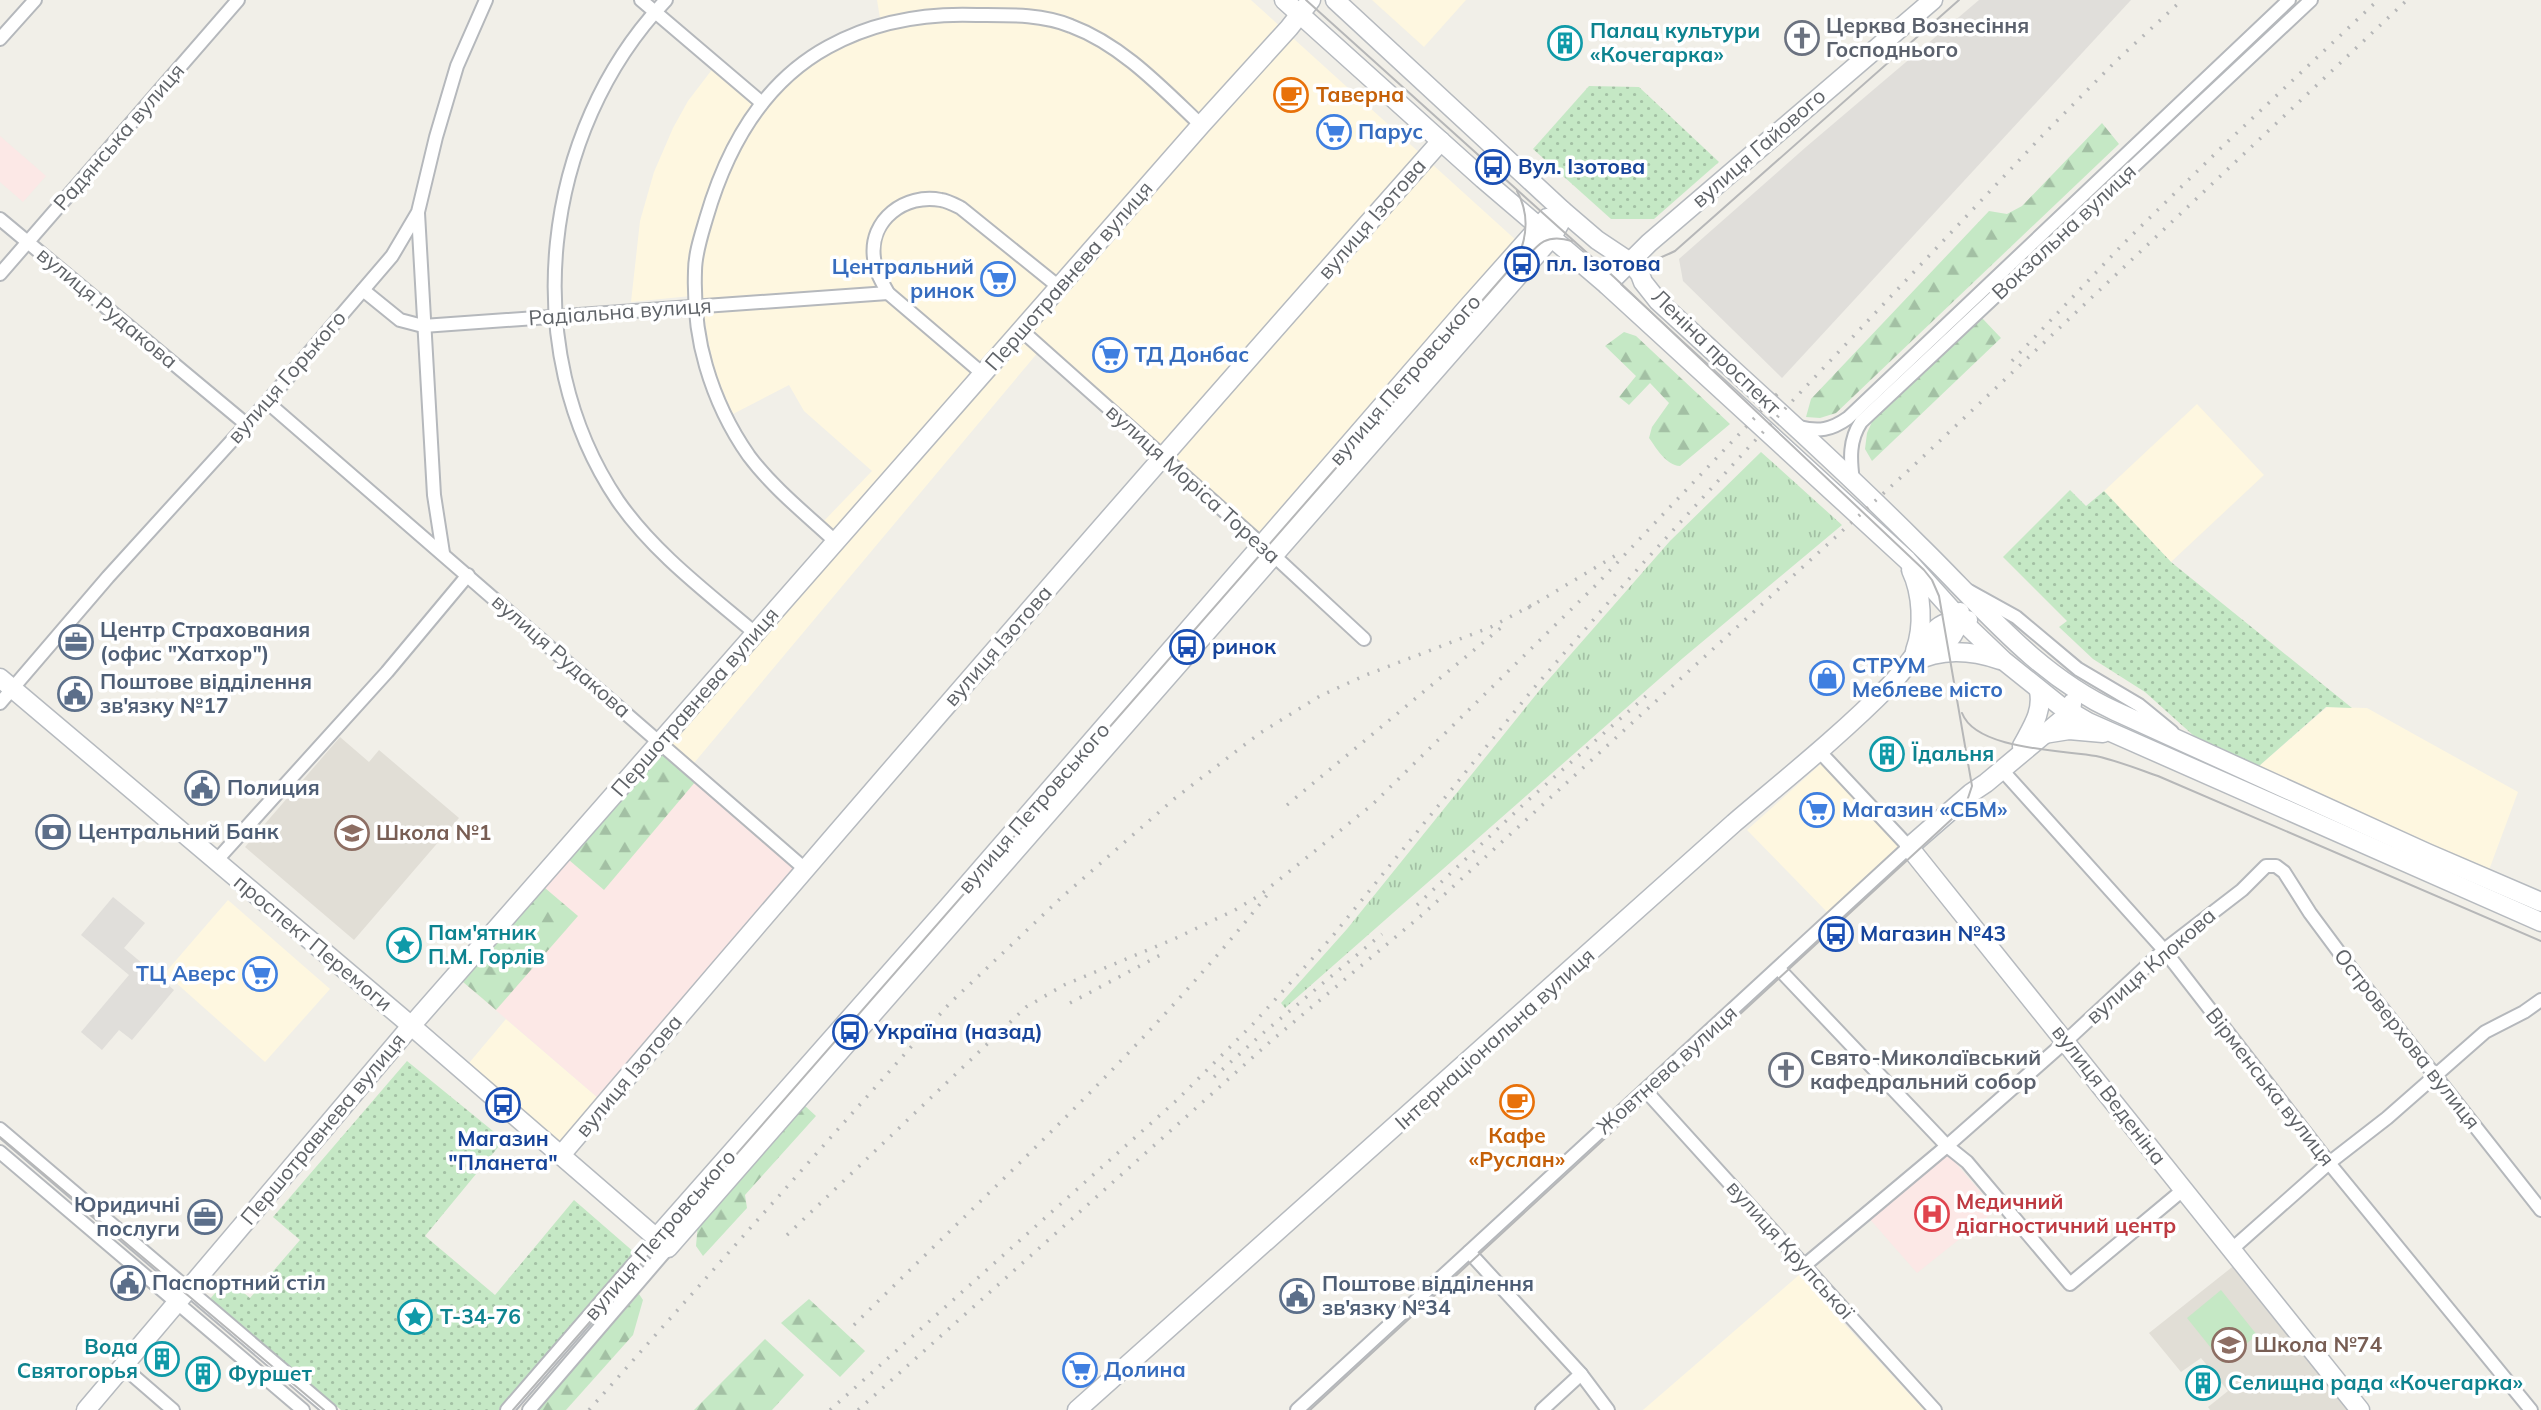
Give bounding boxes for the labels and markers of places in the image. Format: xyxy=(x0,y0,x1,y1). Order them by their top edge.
place label: Церква Вознесіння Господнього xyxy=(1826,12,2029,62)
place label: Палац культури «Кочегарка» xyxy=(1590,17,1760,67)
church icon: Церква Вознесіння Господнього xyxy=(1783,19,1821,57)
building icon: Палац культури «Кочегарка» xyxy=(1546,24,1584,62)
cafe icon: Таверна xyxy=(1272,76,1310,114)
place label: Таверна xyxy=(1316,81,1404,107)
supermarket icon: Парус xyxy=(1315,113,1353,151)
place label: Парус xyxy=(1358,118,1423,144)
bus stop icon: Вул. Ізотова xyxy=(1474,148,1512,186)
place label: Вул. Ізотова xyxy=(1518,153,1645,179)
bus stop icon: пл. Ізотова xyxy=(1503,245,1541,283)
place label: пл. Ізотова xyxy=(1546,250,1661,276)
place label: Центральний ринок xyxy=(832,253,975,303)
supermarket icon: Центральний ринок xyxy=(979,260,1017,298)
supermarket icon: ТД Донбас xyxy=(1091,336,1129,374)
place label: ТД Донбас xyxy=(1134,341,1249,367)
place label: Центр Страхования (офис "Хатхор") xyxy=(100,616,310,666)
office icon: Центр Страхования (офис "Хатхор") xyxy=(57,623,95,661)
bus stop icon: ринок xyxy=(1168,628,1206,666)
place label: ринок xyxy=(1212,633,1277,659)
place label: СТРУМ Меблеве місто xyxy=(1852,652,2003,702)
shop icon: СТРУМ Меблеве місто xyxy=(1808,659,1846,697)
place label: Поштове відділення зв'язку №17 xyxy=(100,668,312,718)
public building icon: Поштове відділення зв'язку №17 xyxy=(56,675,94,713)
building icon: Їдальня xyxy=(1868,735,1906,773)
place label: Їдальня xyxy=(1911,740,1994,766)
public building icon: Полиция xyxy=(183,769,221,807)
place label: Полиция xyxy=(227,774,320,800)
supermarket icon: Магазин «СБМ» xyxy=(1798,791,1836,829)
place label: Магазин «СБМ» xyxy=(1842,796,2008,822)
bank icon: Центральний Банк xyxy=(34,813,72,851)
school or university icon: Школа №1 xyxy=(333,814,371,852)
place label: Центральний Банк xyxy=(78,818,280,844)
place label: Школа №1 xyxy=(376,819,491,845)
bus stop icon: Магазин №43 xyxy=(1817,915,1855,953)
place label: Пам'ятник П.М. Горлів xyxy=(428,919,545,969)
place label: Магазин №43 xyxy=(1860,920,2006,946)
place icon: Пам'ятник П.М. Горлів xyxy=(385,926,423,964)
supermarket icon: ТЦ Аверс xyxy=(241,955,279,993)
place label: ТЦ Аверс xyxy=(136,960,236,986)
bus stop icon: Україна (назад) xyxy=(831,1013,869,1051)
place label: Україна (назад) xyxy=(873,1018,1043,1044)
place label: Свято-Миколаївський кафедральний собор xyxy=(1810,1044,2041,1094)
church icon: Свято-Миколаївський кафедральний собор xyxy=(1767,1051,1805,1089)
cafe icon: Кафе «Руслан» xyxy=(1498,1083,1536,1121)
bus stop icon: Магазин "Планета" xyxy=(484,1086,522,1124)
place label: Кафе «Руслан» xyxy=(1469,1122,1565,1172)
place label: Магазин "Планета" xyxy=(448,1125,558,1175)
place label: Медичний діагностичний центр xyxy=(1956,1188,2176,1238)
place label: Юридичні послуги xyxy=(74,1191,180,1241)
hospital icon: Медичний діагностичний центр xyxy=(1913,1195,1951,1233)
office icon: Юридичні послуги xyxy=(186,1198,224,1236)
public building icon: Паспортний стіл xyxy=(109,1264,147,1302)
place label: Паспортний стіл xyxy=(152,1269,326,1295)
place label: Поштове відділення зв'язку №34 xyxy=(1322,1270,1534,1320)
public building icon: Поштове відділення зв'язку №34 xyxy=(1278,1277,1316,1315)
place icon: Т-34-76 xyxy=(396,1298,434,1336)
place label: Т-34-76 xyxy=(440,1303,521,1329)
school or university icon: Школа №74 xyxy=(2210,1326,2248,1364)
place label: Школа №74 xyxy=(2254,1331,2382,1357)
place label: Вода Святогорья xyxy=(17,1333,138,1383)
building icon: Вода Святогорья xyxy=(143,1340,181,1378)
supermarket icon: Долина xyxy=(1061,1351,1099,1389)
building icon: Фуршет xyxy=(184,1355,222,1393)
place label: Долина xyxy=(1104,1356,1186,1382)
place label: Фуршет xyxy=(228,1360,313,1386)
building icon: Селищна рада «Кочегарка» xyxy=(2184,1364,2222,1402)
place label: Селищна рада «Кочегарка» xyxy=(2228,1369,2523,1395)

